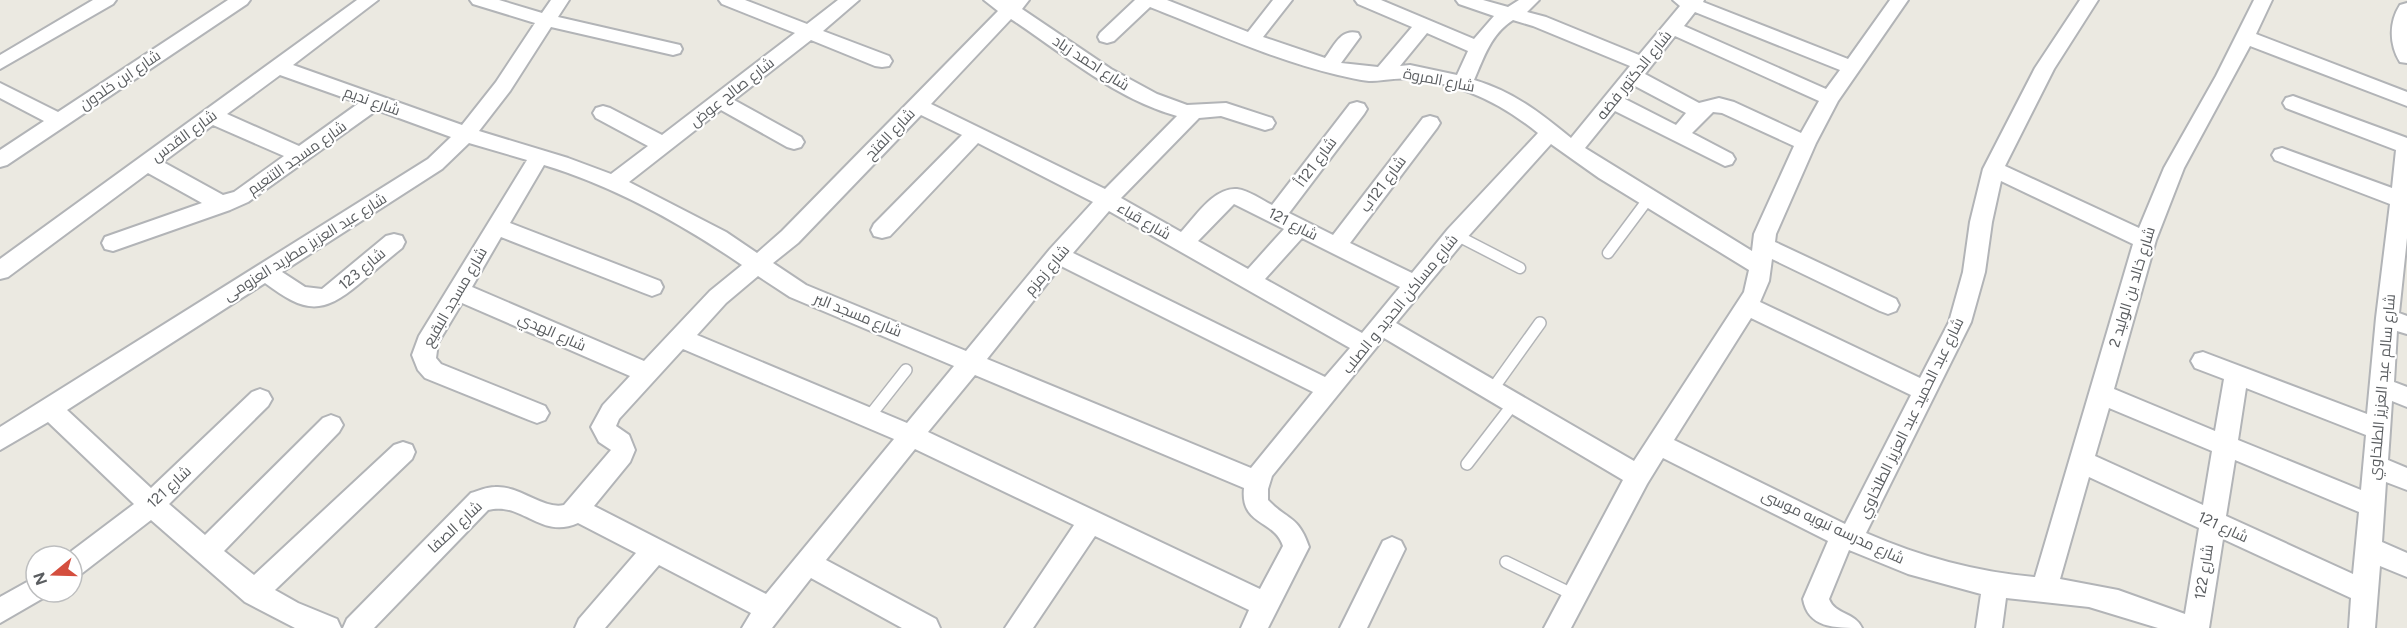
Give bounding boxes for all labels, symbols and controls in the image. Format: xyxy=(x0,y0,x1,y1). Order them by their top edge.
street label: شارع الدكتور فضه xyxy=(1593,27,1677,125)
street label: شارع احمد زياد xyxy=(1048,32,1133,96)
street label: شارع ابن خلدون xyxy=(76,46,165,115)
street label: شارع صالح عوض xyxy=(686,53,779,132)
street label: شارع المروة xyxy=(1401,64,1476,98)
street label: شارع نديم xyxy=(341,83,403,121)
street label: شارع الفتح xyxy=(861,105,920,165)
street label: شارع القدس xyxy=(148,106,221,167)
street label: شارع مسجد التنعيم xyxy=(244,117,351,201)
street label: شارع 121أ xyxy=(1291,133,1342,192)
street label: شارع 121ب xyxy=(1356,152,1411,217)
street label: شارع عبد العزيز مطريد العزومى xyxy=(220,189,391,306)
street label: شارع قباء xyxy=(1113,198,1174,245)
street label: شارع 121 xyxy=(1264,204,1321,246)
street label: شارع خالد بن الوليد 2 xyxy=(2105,225,2161,350)
street label: شارع مساكن الحديد و الصلب xyxy=(1338,231,1463,379)
street label: شارع زمزم xyxy=(1021,241,1075,300)
street label: شارع 123 xyxy=(335,244,390,295)
street label: شارع مسجد البقيع xyxy=(419,244,493,351)
street label: شارع مسجد البر xyxy=(810,289,905,343)
street label: شارع سالم عبد العزيز الطلخاوي xyxy=(2365,293,2402,481)
street label: شارع الهدي xyxy=(514,309,589,358)
street label: شارع عبد الحميد عبد العزيز الطلخاوي xyxy=(1854,315,1970,523)
street label: شارع 121 xyxy=(143,462,196,513)
street label: شارع مدرسه نبويه موسى xyxy=(1758,486,1907,570)
street label: شارع الصفا xyxy=(424,497,487,558)
street label: شارع 121 xyxy=(2194,508,2251,548)
street label: شارع 122 xyxy=(2191,543,2219,601)
north arrow xyxy=(24,544,84,604)
text: N xyxy=(29,570,51,588)

